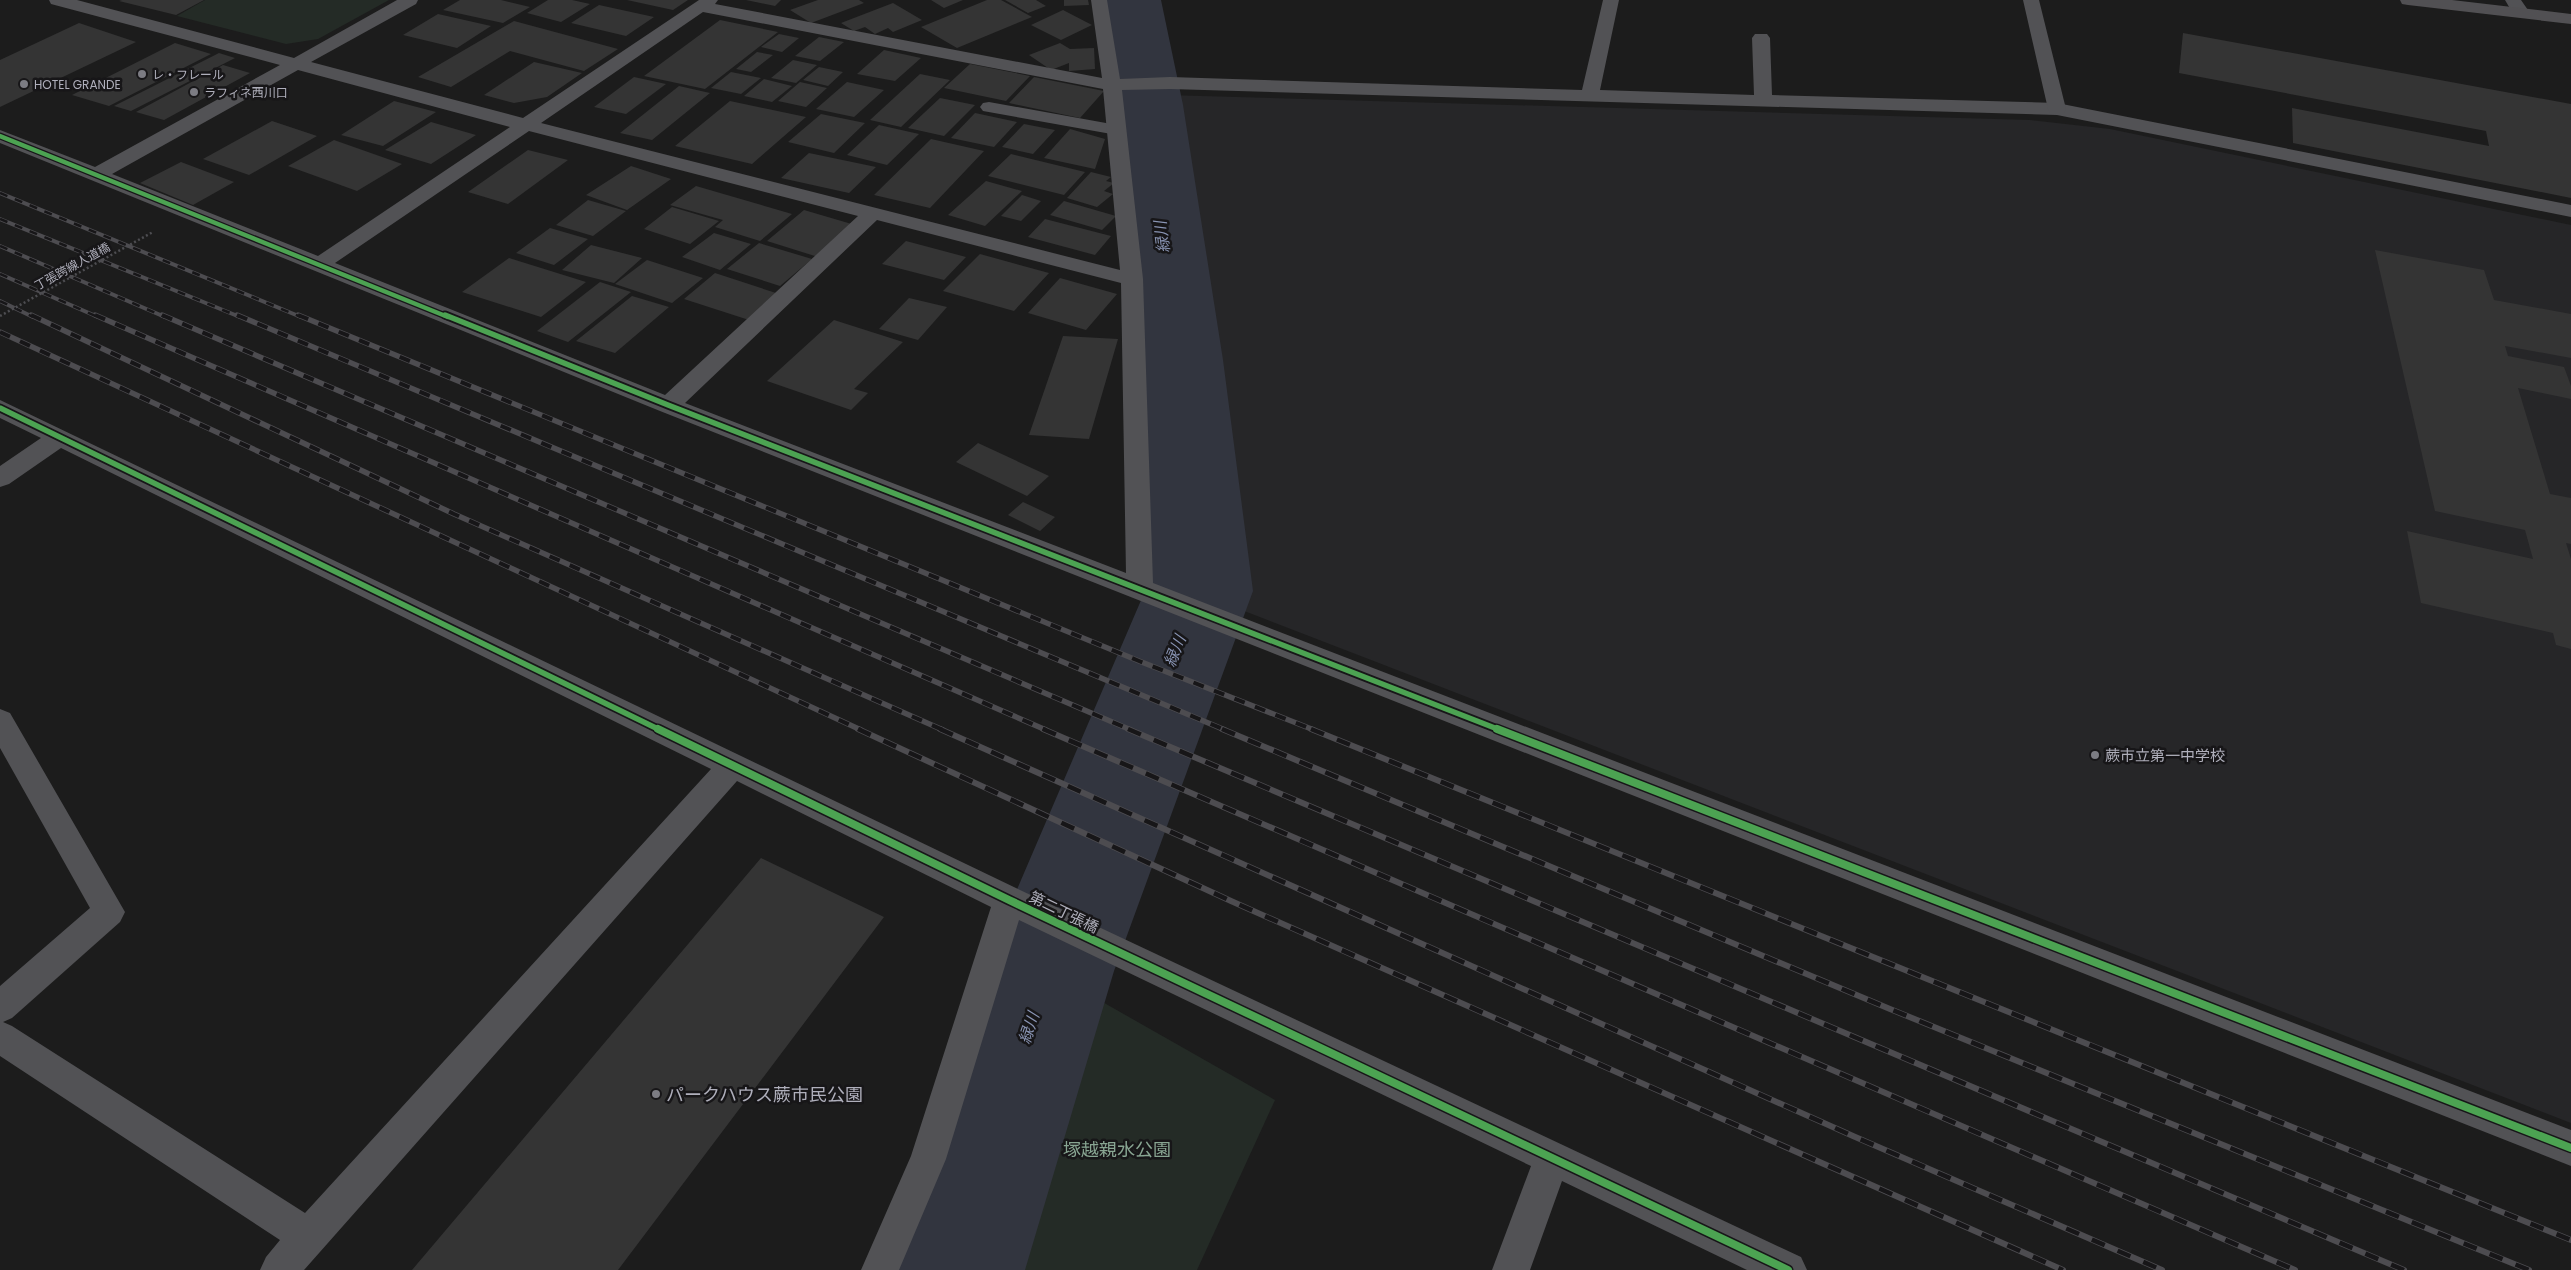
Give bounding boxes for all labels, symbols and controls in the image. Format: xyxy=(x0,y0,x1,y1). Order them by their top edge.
place label: レ・フレール xyxy=(152,66,224,83)
marker: レ・フレール xyxy=(136,68,148,80)
place label: HOTEL GRANDE xyxy=(34,76,121,93)
marker: HOTEL GRANDE xyxy=(18,78,30,90)
place label: ラフィネ西川口 xyxy=(204,84,288,101)
marker: ラフィネ西川口 xyxy=(188,86,200,98)
water label: 緑川 xyxy=(1148,218,1175,254)
street label: 丁張跨線人道橋 xyxy=(31,238,113,294)
water label: 緑川 xyxy=(1158,630,1192,670)
place label: 蕨市立第一中学校 xyxy=(2105,745,2225,766)
marker: 蕨市立第一中学校 xyxy=(2089,749,2101,761)
street label: 第二丁張橋 xyxy=(1026,886,1102,938)
water label: 緑川 xyxy=(1013,1007,1045,1047)
place label: パークハウス蕨市民公園 xyxy=(666,1082,863,1107)
marker: パークハウス蕨市民公園 xyxy=(650,1088,662,1100)
park label: 塚越親水公園 xyxy=(1063,1137,1171,1162)

